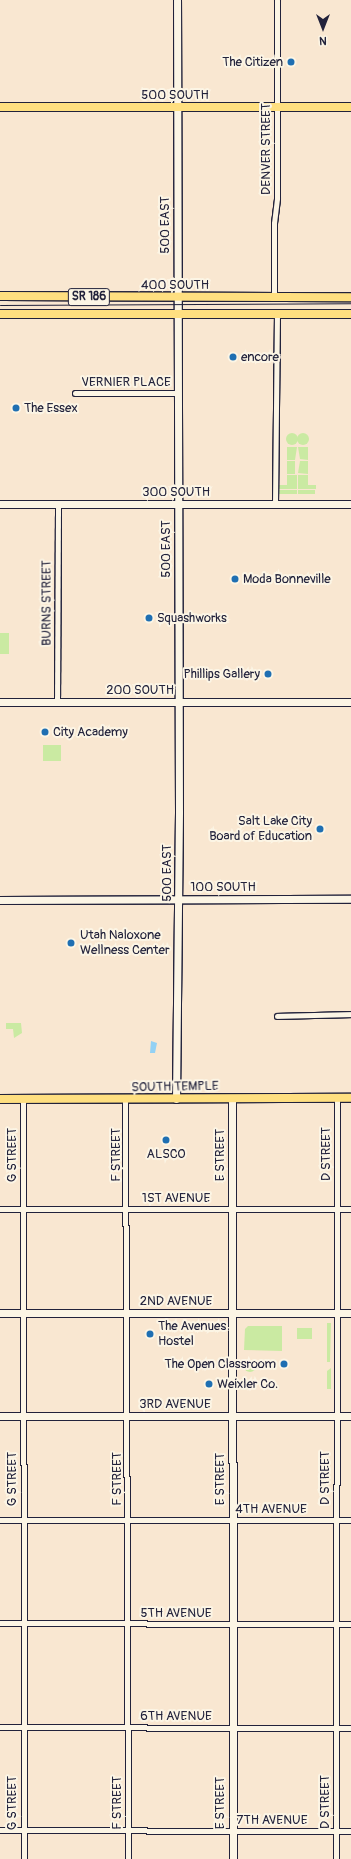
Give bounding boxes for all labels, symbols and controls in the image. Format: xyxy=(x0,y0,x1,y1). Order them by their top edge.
north arrow xyxy=(303,8,343,48)
text: N xyxy=(319,34,327,47)
place label: The Citizen xyxy=(222,54,283,70)
marker: The Citizen xyxy=(286,57,296,67)
street label: 500 SOUTH xyxy=(141,87,209,103)
street label: DENVER STREET xyxy=(258,103,274,195)
street label: 500 EAST xyxy=(157,196,173,254)
street label: 400 SOUTH xyxy=(141,277,209,293)
road number: SR 186 xyxy=(67,287,111,307)
place label: encore xyxy=(241,349,279,365)
marker: encore xyxy=(228,352,238,362)
street label: VERNIER PLACE xyxy=(81,374,171,390)
place label: The Essex xyxy=(24,400,78,416)
marker: The Essex xyxy=(11,403,21,413)
street label: 300 SOUTH xyxy=(142,484,210,500)
street label: 500 EAST xyxy=(158,520,174,578)
street label: BURNS STREET xyxy=(39,560,55,646)
place label: Moda Bonneville xyxy=(243,571,331,587)
marker: Moda Bonneville xyxy=(230,574,240,584)
place label: Squashworks xyxy=(157,610,227,626)
marker: Squashworks xyxy=(144,613,154,623)
place label: Phillips Gallery xyxy=(184,666,260,682)
marker: Phillips Gallery xyxy=(263,669,273,679)
street label: 200 SOUTH xyxy=(106,682,174,698)
place label: City Academy xyxy=(53,724,128,740)
marker: City Academy xyxy=(40,727,50,737)
place label: Salt Lake City Board of Education xyxy=(209,814,312,845)
marker: Salt Lake City Board of Education xyxy=(315,824,325,834)
street label: 500 EAST xyxy=(159,844,175,902)
street label: 100 SOUTH xyxy=(190,879,256,895)
place label: Utah Naloxone Wellness Center xyxy=(80,928,170,959)
marker: Utah Naloxone Wellness Center xyxy=(65,937,77,949)
street label: SOUTH TEMPLE xyxy=(131,1078,219,1096)
street label: D STREET xyxy=(318,1127,334,1181)
street label: G STREET xyxy=(4,1128,20,1182)
street label: F STREET xyxy=(108,1128,124,1182)
street label: E STREET xyxy=(212,1129,228,1181)
marker: ALSCO xyxy=(161,1135,171,1145)
place label: ALSCO xyxy=(146,1146,186,1162)
street label: 1ST AVENUE xyxy=(142,1190,210,1206)
street label: 2ND AVENUE xyxy=(140,1293,212,1309)
place label: The Avenues Hostel xyxy=(158,1319,226,1350)
marker: The Avenues Hostel xyxy=(145,1329,155,1339)
place label: The Open Classroom xyxy=(164,1356,276,1372)
marker: The Open Classroom xyxy=(279,1359,289,1369)
place label: Weixler Co. xyxy=(217,1376,278,1392)
marker: Weixler Co. xyxy=(204,1379,214,1389)
street label: 3RD AVENUE xyxy=(139,1396,211,1412)
street label: D STREET xyxy=(317,1451,333,1505)
street label: G STREET xyxy=(4,1452,20,1506)
street label: F STREET xyxy=(109,1452,125,1506)
street label: E STREET xyxy=(212,1453,228,1505)
street label: 4TH AVENUE xyxy=(235,1501,307,1517)
street label: 5TH AVENUE xyxy=(140,1605,212,1621)
street label: 6TH AVENUE xyxy=(140,1708,212,1724)
street label: D STREET xyxy=(317,1775,333,1829)
street label: G STREET xyxy=(4,1776,20,1830)
street label: F STREET xyxy=(109,1776,125,1830)
street label: E STREET xyxy=(212,1777,228,1829)
street label: 7TH AVENUE xyxy=(237,1812,307,1828)

